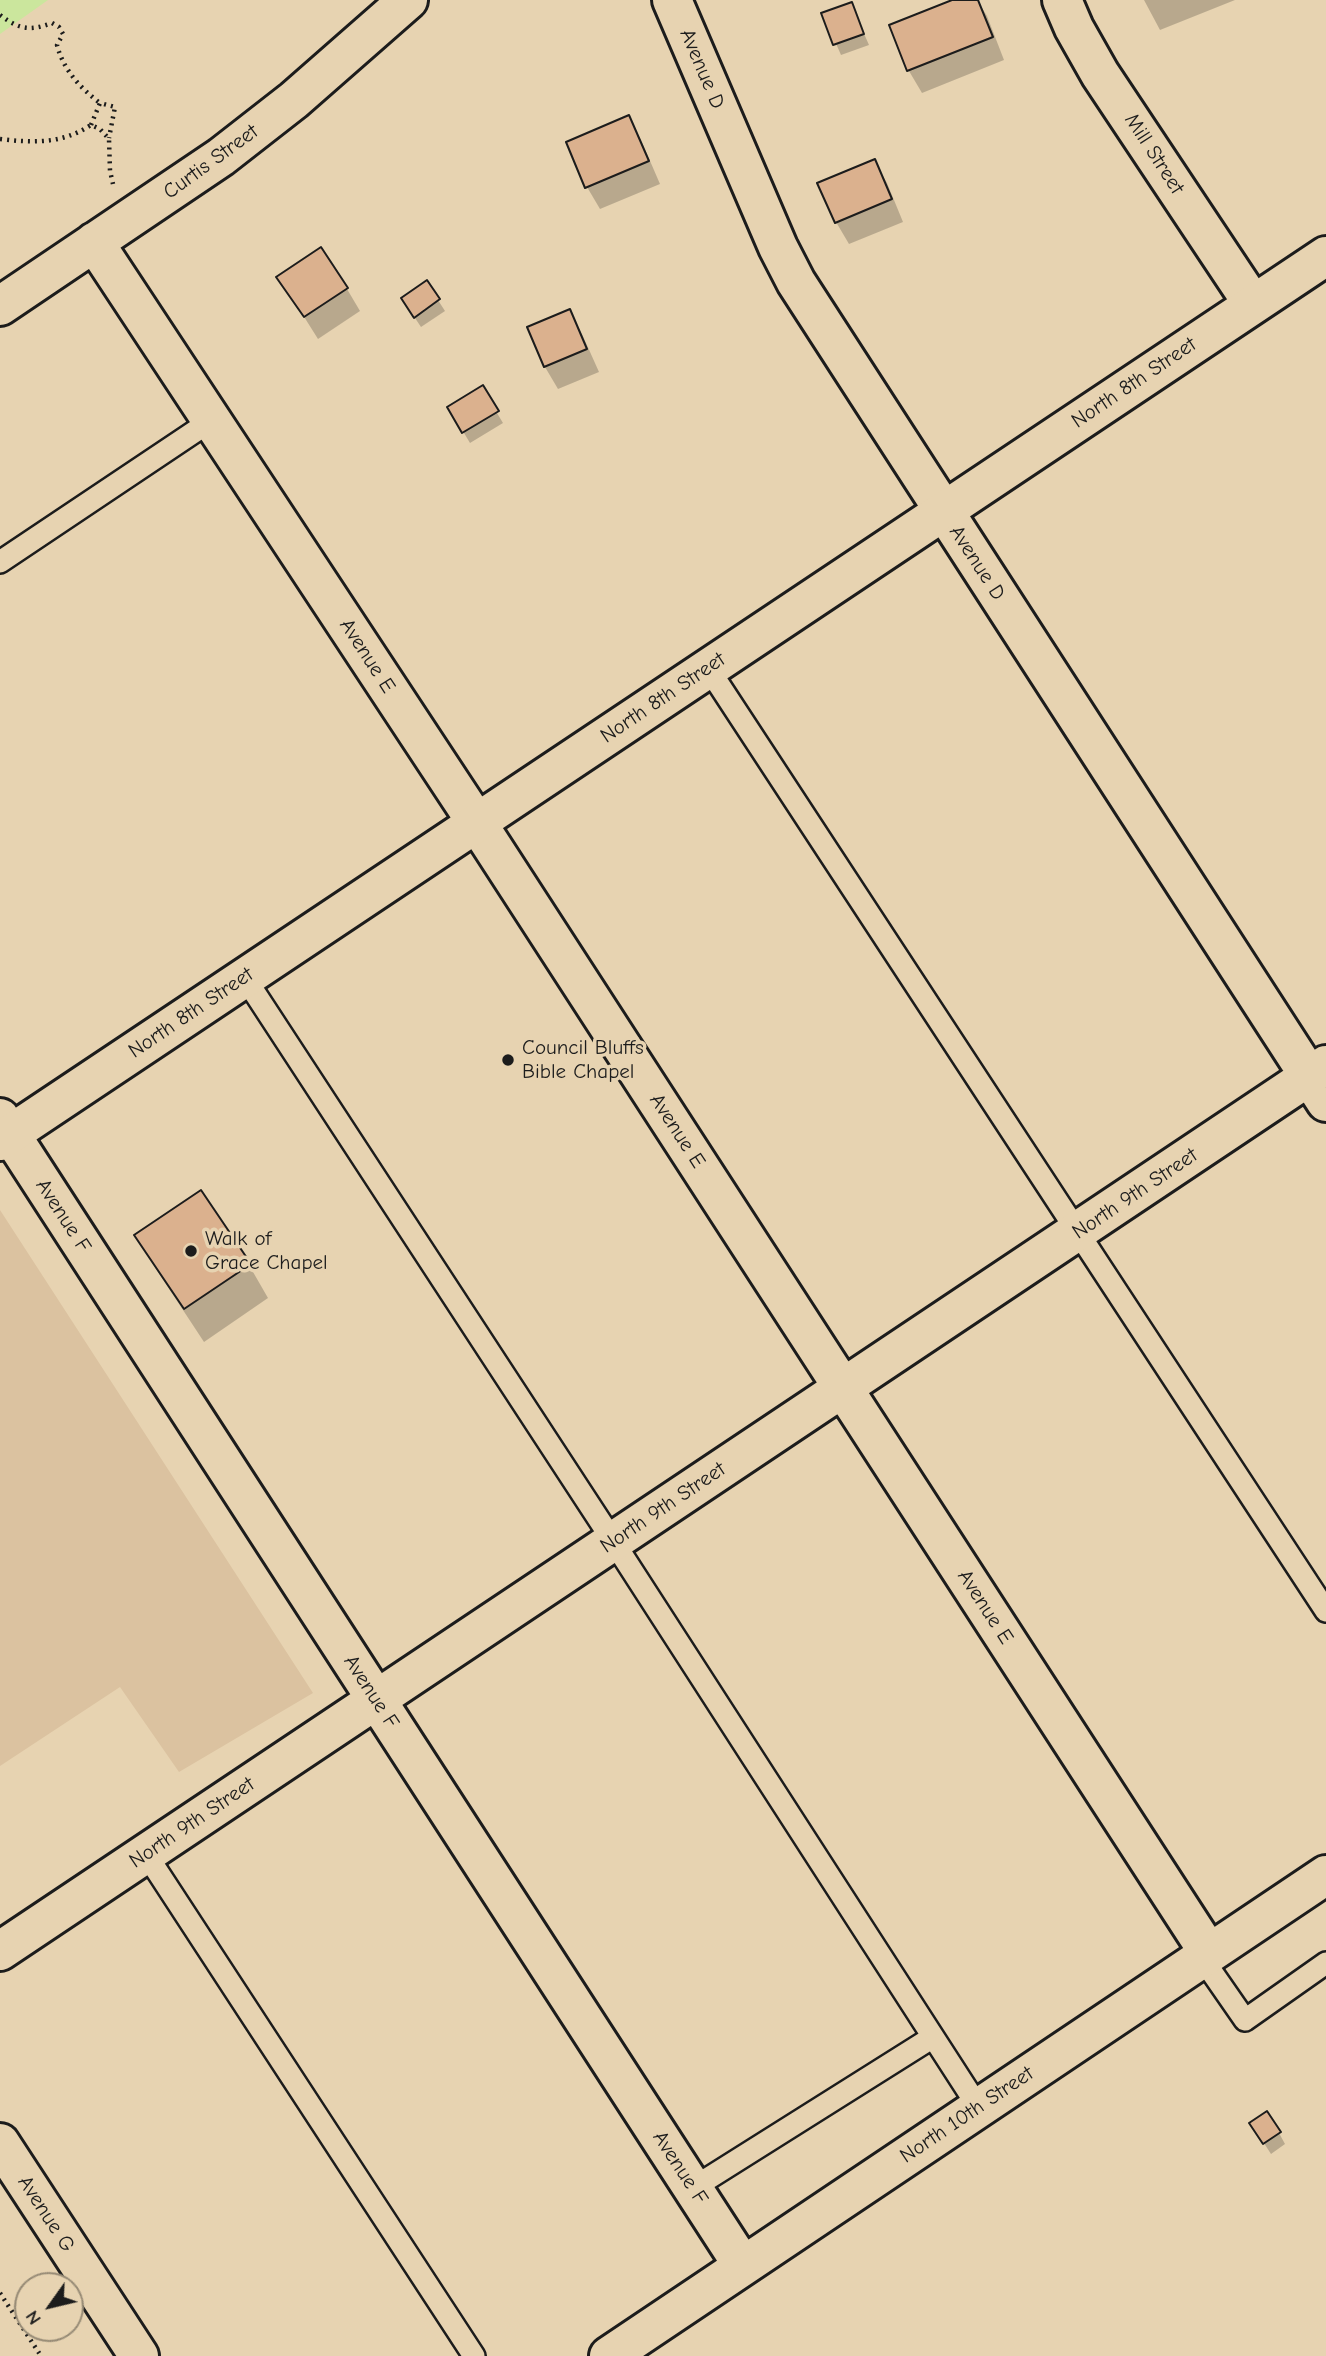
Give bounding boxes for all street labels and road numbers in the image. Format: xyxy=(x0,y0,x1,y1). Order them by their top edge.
street label: Avenue D xyxy=(674,25,730,113)
street label: Mill Street xyxy=(1119,109,1189,199)
street label: Curtis Street xyxy=(159,119,263,205)
street label: North 8th Street xyxy=(1067,332,1201,434)
street label: Avenue D xyxy=(944,521,1010,605)
street label: Avenue E xyxy=(334,614,400,698)
street label: North 8th Street xyxy=(596,647,730,749)
street label: North 8th Street xyxy=(124,962,258,1064)
street label: Avenue E xyxy=(644,1089,710,1173)
street label: North 9th Street xyxy=(1068,1143,1202,1245)
street label: Avenue F xyxy=(30,1174,96,1258)
street label: North 9th Street xyxy=(596,1457,730,1559)
street label: Avenue E xyxy=(952,1565,1018,1649)
street label: Avenue F xyxy=(338,1650,404,1734)
street label: North 9th Street xyxy=(125,1772,259,1874)
street label: North 10th Street xyxy=(895,2061,1039,2169)
street label: Avenue F xyxy=(647,2126,713,2210)
street label: Avenue G xyxy=(12,2171,80,2257)

